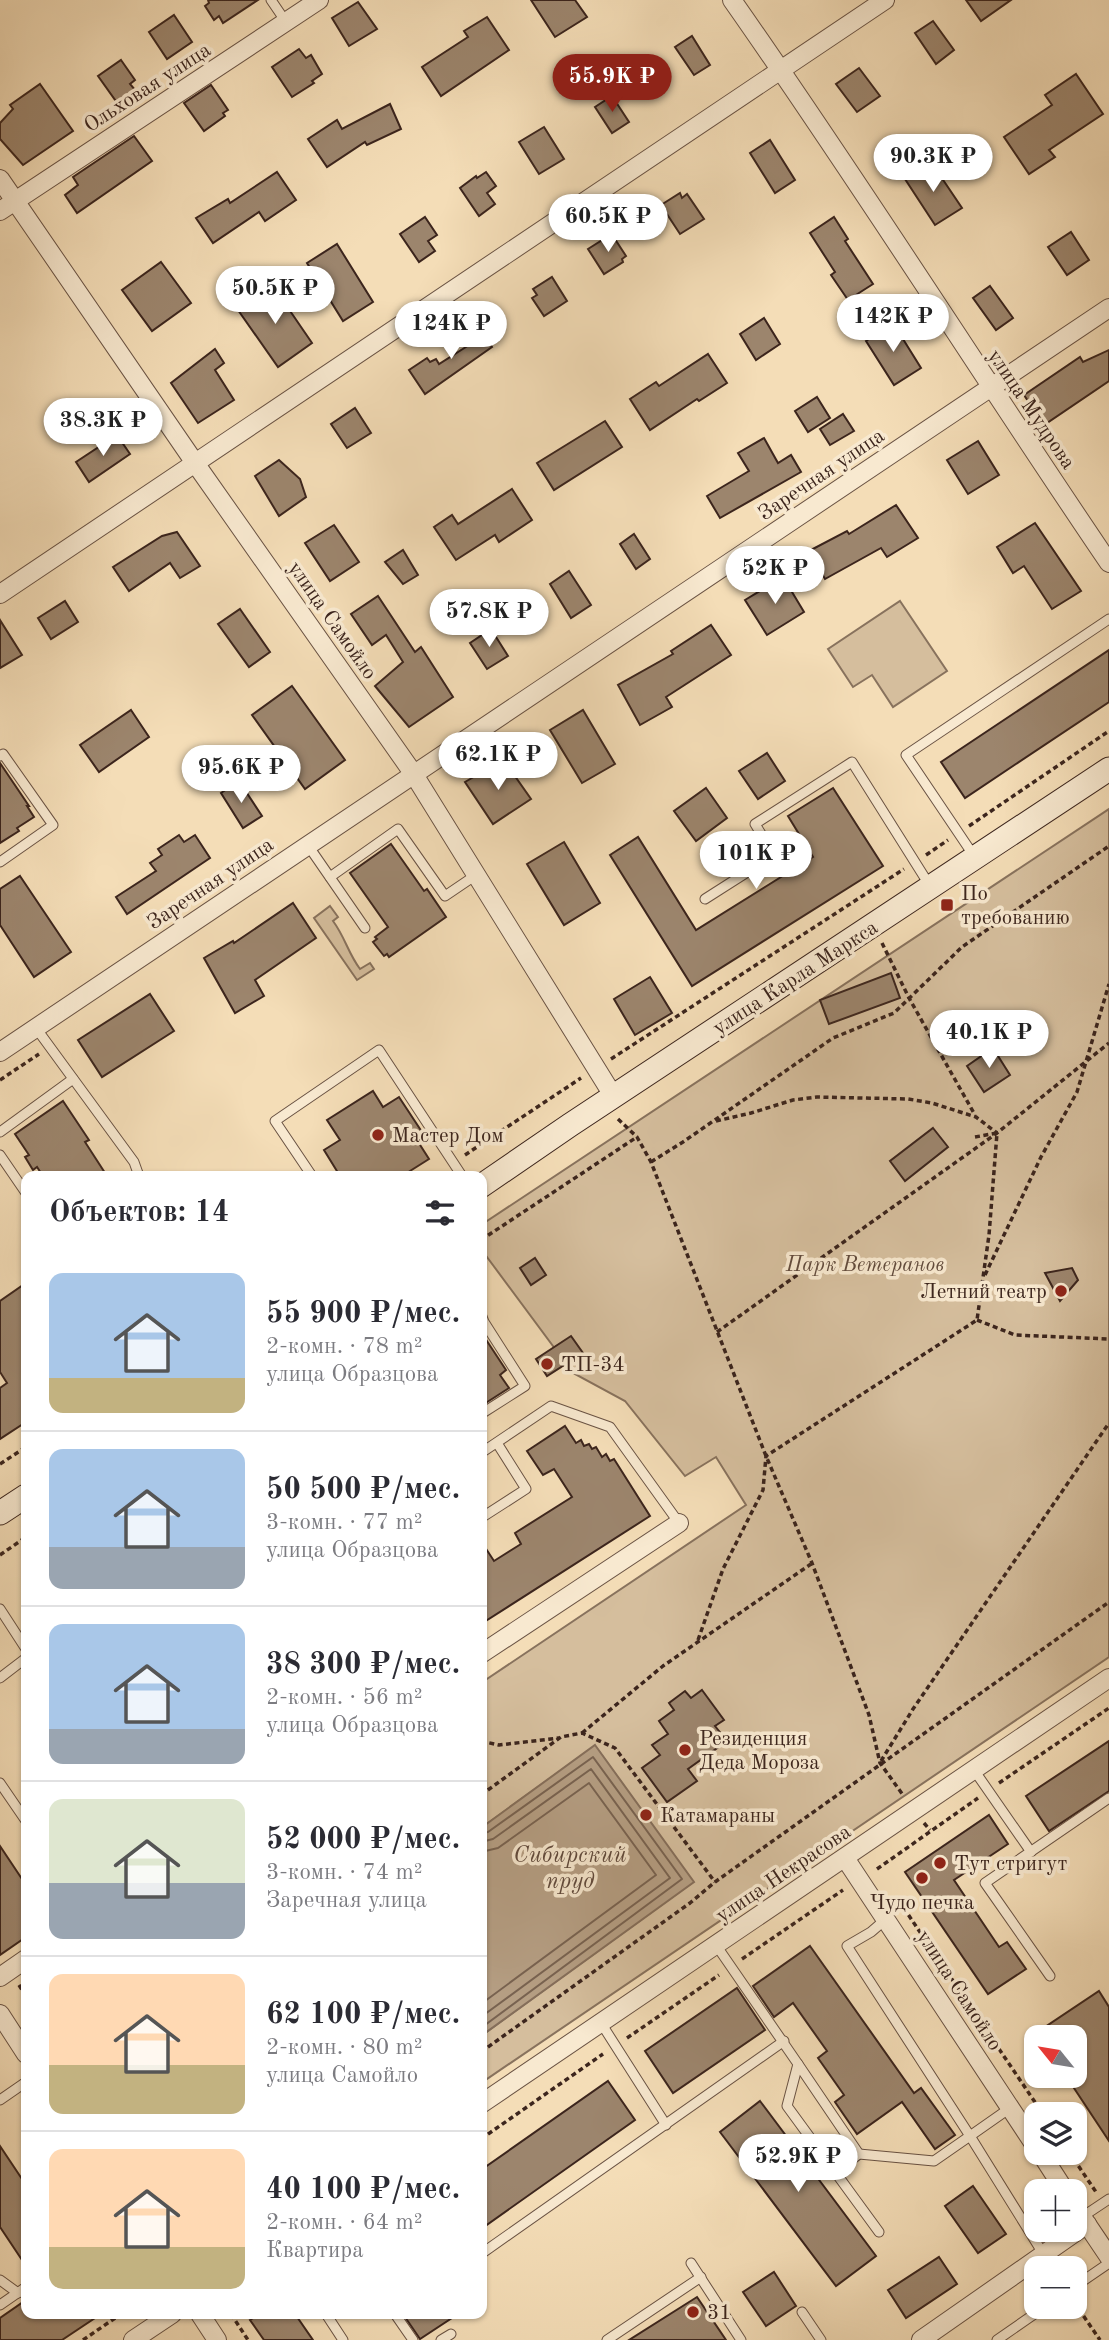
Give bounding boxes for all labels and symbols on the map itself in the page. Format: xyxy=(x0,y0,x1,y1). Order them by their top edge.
street label: Ольховая улица xyxy=(81,40,215,137)
pin: 55.9K ₽ xyxy=(547,54,677,114)
pin: 90.3K ₽ xyxy=(868,134,998,194)
pin: 60.5K ₽ xyxy=(543,194,673,254)
pin: 50.5K ₽ xyxy=(210,266,340,326)
pin: 142K ₽ xyxy=(836,294,950,354)
pin: 124K ₽ xyxy=(394,302,508,361)
street label: улица Мудрова xyxy=(983,346,1078,474)
pin: 38.3K ₽ xyxy=(38,398,168,458)
street label: Заречная улица xyxy=(755,425,889,525)
pin: 52K ₽ xyxy=(726,546,824,606)
street label: улица Самойло xyxy=(283,558,380,684)
pin: 57.8K ₽ xyxy=(424,590,554,649)
pin: 62.1K ₽ xyxy=(433,732,563,792)
pin: 95.6K ₽ xyxy=(176,746,306,805)
pin: 101K ₽ xyxy=(699,832,813,891)
street label: Заречная улица xyxy=(144,834,278,934)
place label: По требованию xyxy=(961,884,1070,929)
marker: По требованию xyxy=(939,897,955,913)
street label: улица Карла Маркса xyxy=(710,917,882,1039)
pin: 40.1K ₽ xyxy=(924,1010,1054,1070)
place label: Мастер Дом xyxy=(392,1126,504,1147)
marker: Мастер Дом xyxy=(370,1127,386,1143)
park label: Парк Ветеранов xyxy=(785,1255,944,1276)
place label: Летний театр xyxy=(920,1282,1047,1303)
marker: Летний театр xyxy=(1053,1283,1069,1299)
place label: ТП-34 xyxy=(561,1355,625,1376)
marker: ТП-34 xyxy=(539,1356,555,1372)
place label: Резиденция Деда Мороза xyxy=(699,1729,820,1774)
marker: Резиденция Деда Мороза xyxy=(677,1742,693,1758)
place label: Катамараны xyxy=(660,1806,775,1827)
marker: Катамараны xyxy=(638,1807,654,1823)
street label: улица Некрасова xyxy=(713,1821,855,1927)
water label: Сибирский пруд xyxy=(513,1844,627,1894)
place label: Тут стригут xyxy=(954,1854,1067,1875)
marker: Тут стригут xyxy=(932,1855,948,1871)
marker: Чудо печка xyxy=(914,1870,930,1886)
place label: Чудо печка xyxy=(870,1893,974,1914)
street label: улица Самойло xyxy=(912,1927,1005,2055)
north arrow xyxy=(1024,2025,1087,2088)
pin: 52.9K ₽ xyxy=(733,2134,863,2194)
place label: 31 xyxy=(707,2303,731,2324)
marker: 31 xyxy=(685,2304,701,2320)

